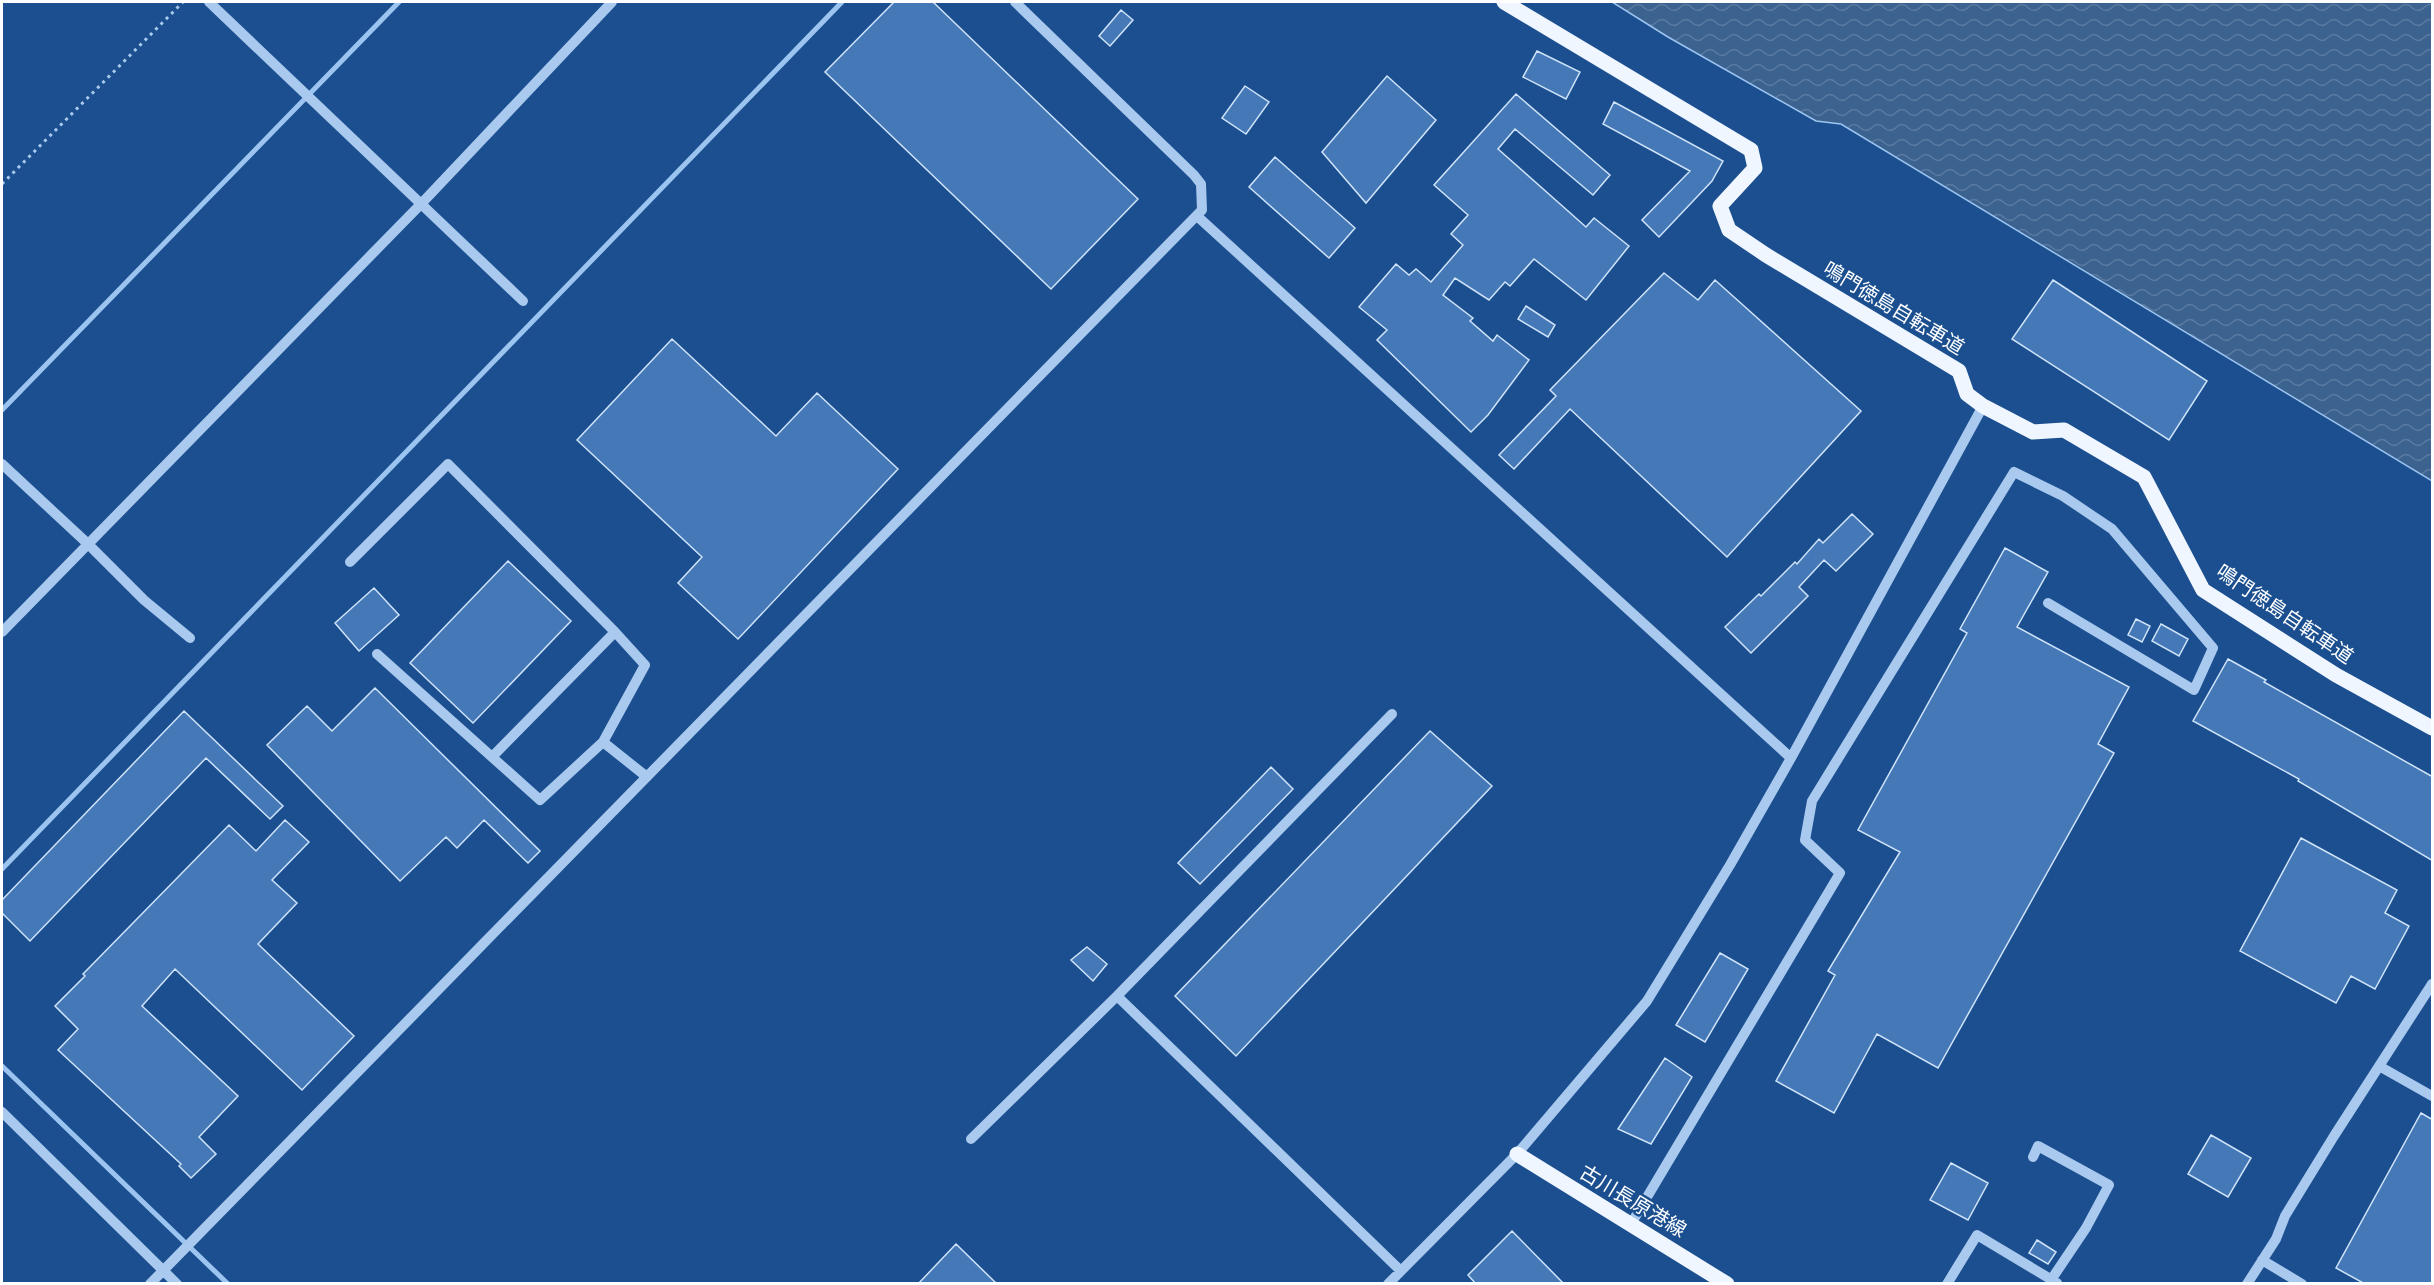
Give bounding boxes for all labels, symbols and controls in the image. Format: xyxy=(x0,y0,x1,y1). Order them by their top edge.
street label: 鳴門徳島自転車道 xyxy=(1820,257,1969,359)
street label: 鳴門徳島自転車道 xyxy=(2213,559,2358,668)
street label: 古川長原港線 xyxy=(1576,1160,1691,1241)

